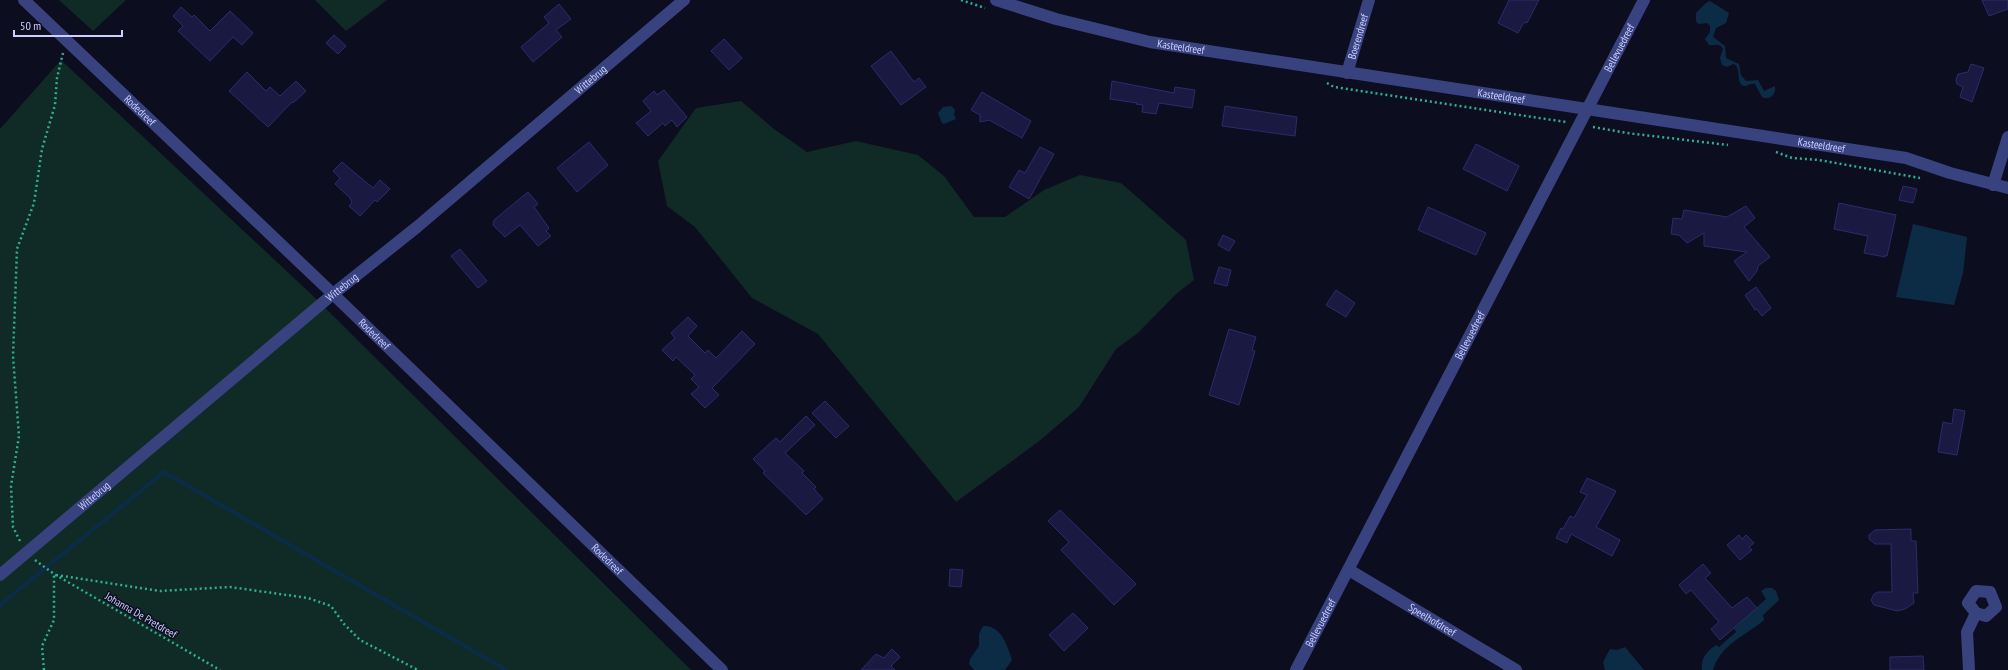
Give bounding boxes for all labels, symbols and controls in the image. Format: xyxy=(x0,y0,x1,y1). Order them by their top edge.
street label: Boerendreef xyxy=(1345,11,1372,61)
scale bar xyxy=(14,12,122,38)
text: 50 m xyxy=(20,18,41,33)
street label: Bellevuedreef xyxy=(1601,20,1638,74)
street label: Kasteeldreef xyxy=(1156,36,1207,57)
street label: Wittebrug xyxy=(572,62,610,97)
street label: Kasteeldreef xyxy=(1477,85,1527,107)
street label: Rodedreef xyxy=(121,92,160,129)
street label: Kasteeldreef xyxy=(1797,135,1847,156)
street label: Wittebrug xyxy=(323,270,361,304)
street label: Bellevuedreef xyxy=(1451,308,1489,362)
street label: Rodedreef xyxy=(356,316,394,353)
street label: Wittebrug xyxy=(75,478,113,513)
street label: Rodedreef xyxy=(589,541,627,578)
street label: Johanna De Pretdreef xyxy=(102,588,180,642)
street label: Bellevuedreef xyxy=(1302,595,1339,649)
street label: Speelhofdreef xyxy=(1406,600,1460,640)

